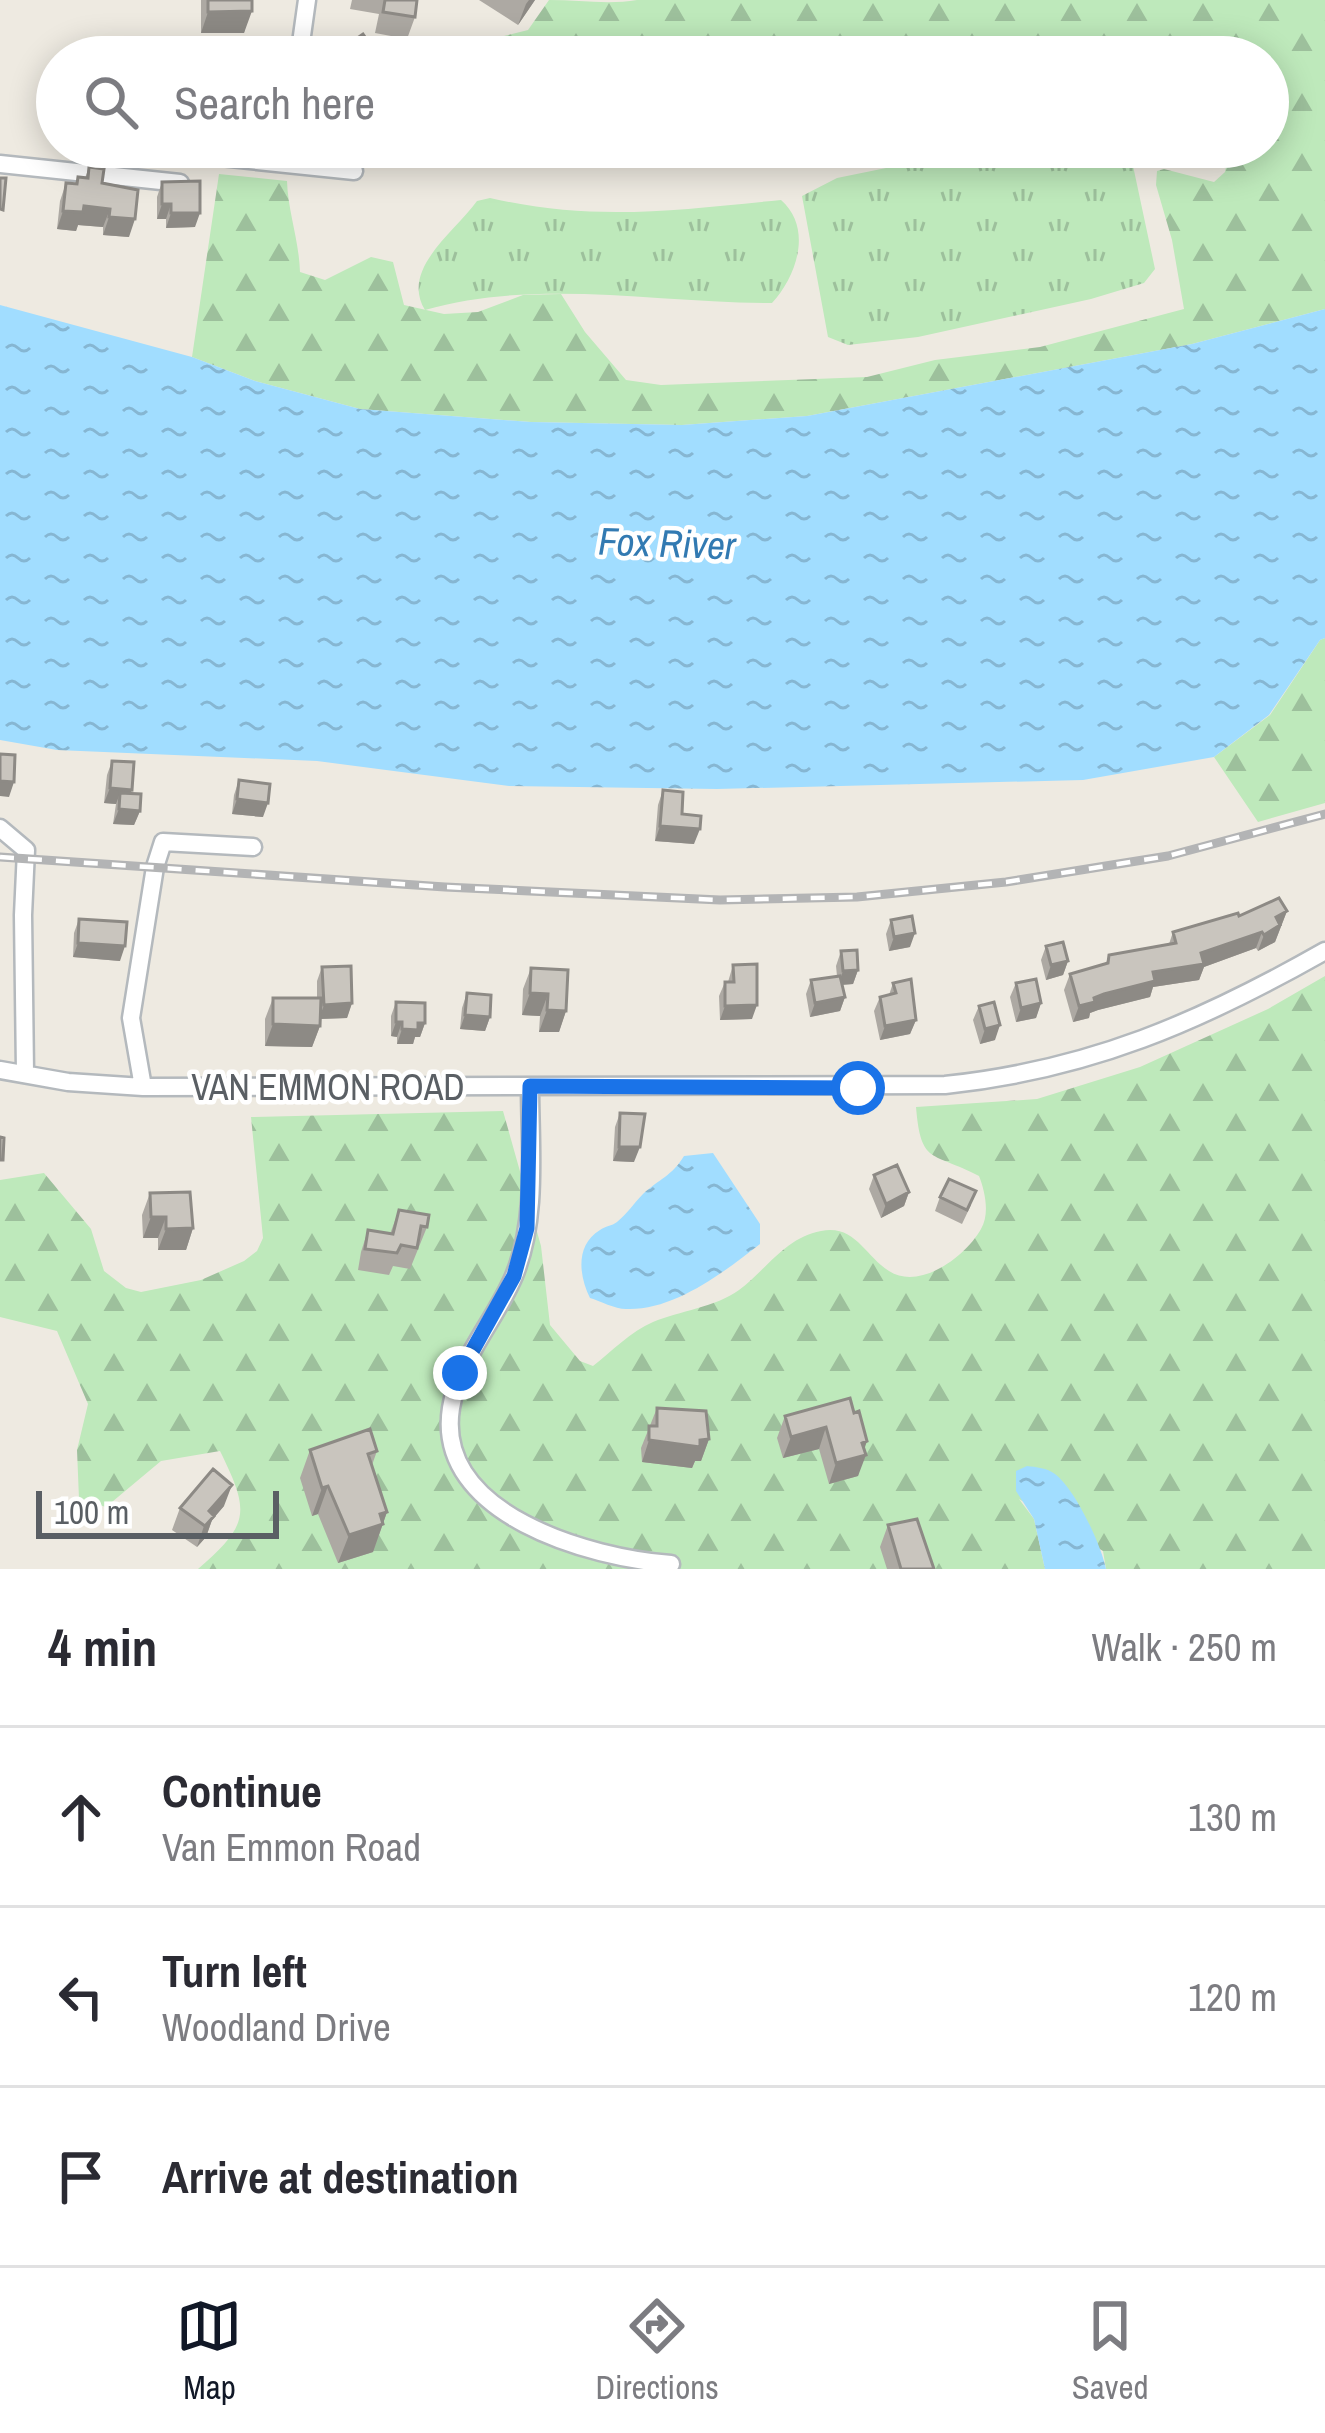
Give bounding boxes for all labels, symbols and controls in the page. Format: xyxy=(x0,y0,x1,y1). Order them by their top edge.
search box xyxy=(36,36,1289,168)
icon: search xyxy=(78,69,144,135)
text: Search here xyxy=(174,72,375,133)
water label: Fox River xyxy=(597,515,738,571)
route start xyxy=(831,1061,885,1115)
street label: VAN EMMON ROAD xyxy=(191,1063,465,1111)
route end xyxy=(433,1346,487,1400)
scale bar xyxy=(36,1485,279,1538)
text: 100 m xyxy=(54,1490,129,1534)
text: 4 min xyxy=(48,1613,157,1682)
text: Walk · 250 m xyxy=(1092,1621,1277,1673)
text: Continue xyxy=(162,1760,322,1821)
icon: ahead xyxy=(48,1784,114,1850)
text: 130 m xyxy=(1188,1791,1277,1843)
text: Van Emmon Road xyxy=(162,1821,421,1873)
text: Turn left xyxy=(162,1940,307,2001)
icon: left xyxy=(48,1964,114,2030)
text: 120 m xyxy=(1188,1971,1277,2023)
text: Woodland Drive xyxy=(162,2001,391,2053)
icon: arrive xyxy=(48,2144,114,2210)
text: Arrive at destination xyxy=(162,2146,519,2207)
tab: Map xyxy=(176,2293,242,2409)
tab: Directions xyxy=(595,2293,719,2409)
tab: Saved xyxy=(1072,2293,1148,2409)

